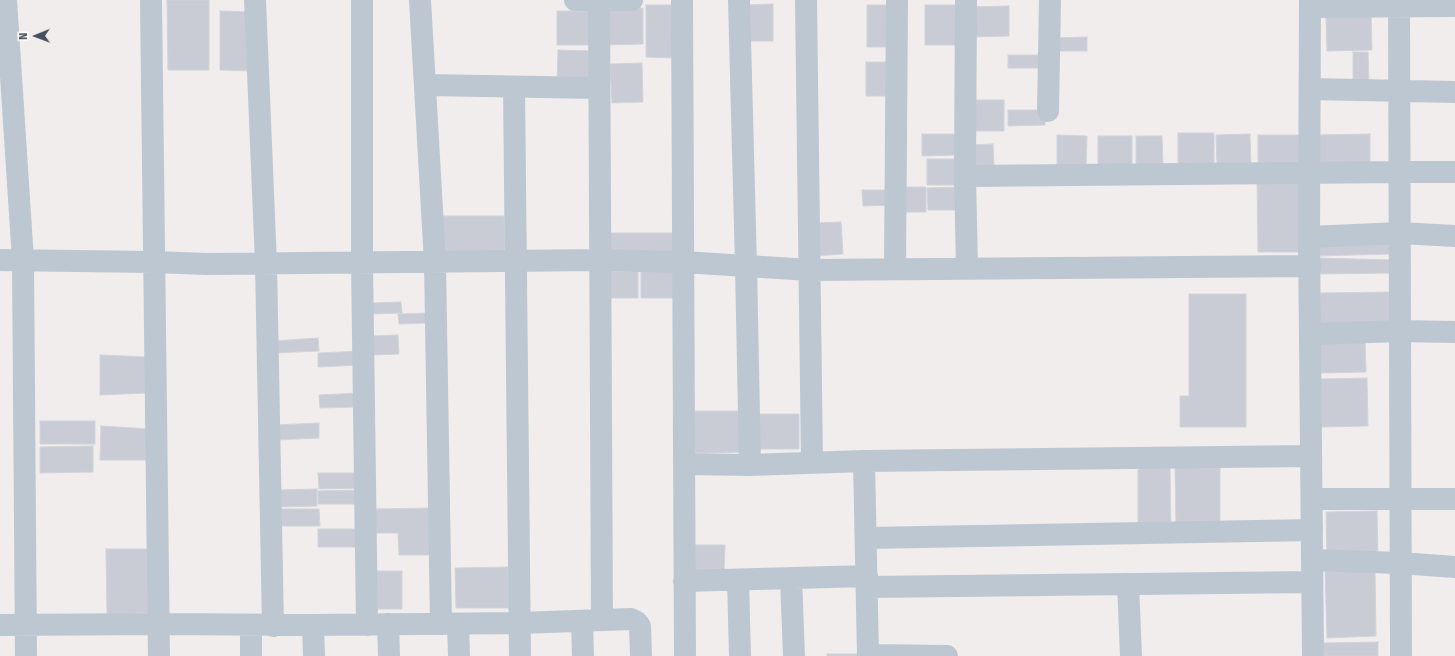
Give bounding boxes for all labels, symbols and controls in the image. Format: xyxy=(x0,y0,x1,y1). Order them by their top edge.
north arrow xyxy=(16,16,56,56)
text: N xyxy=(17,32,30,40)

